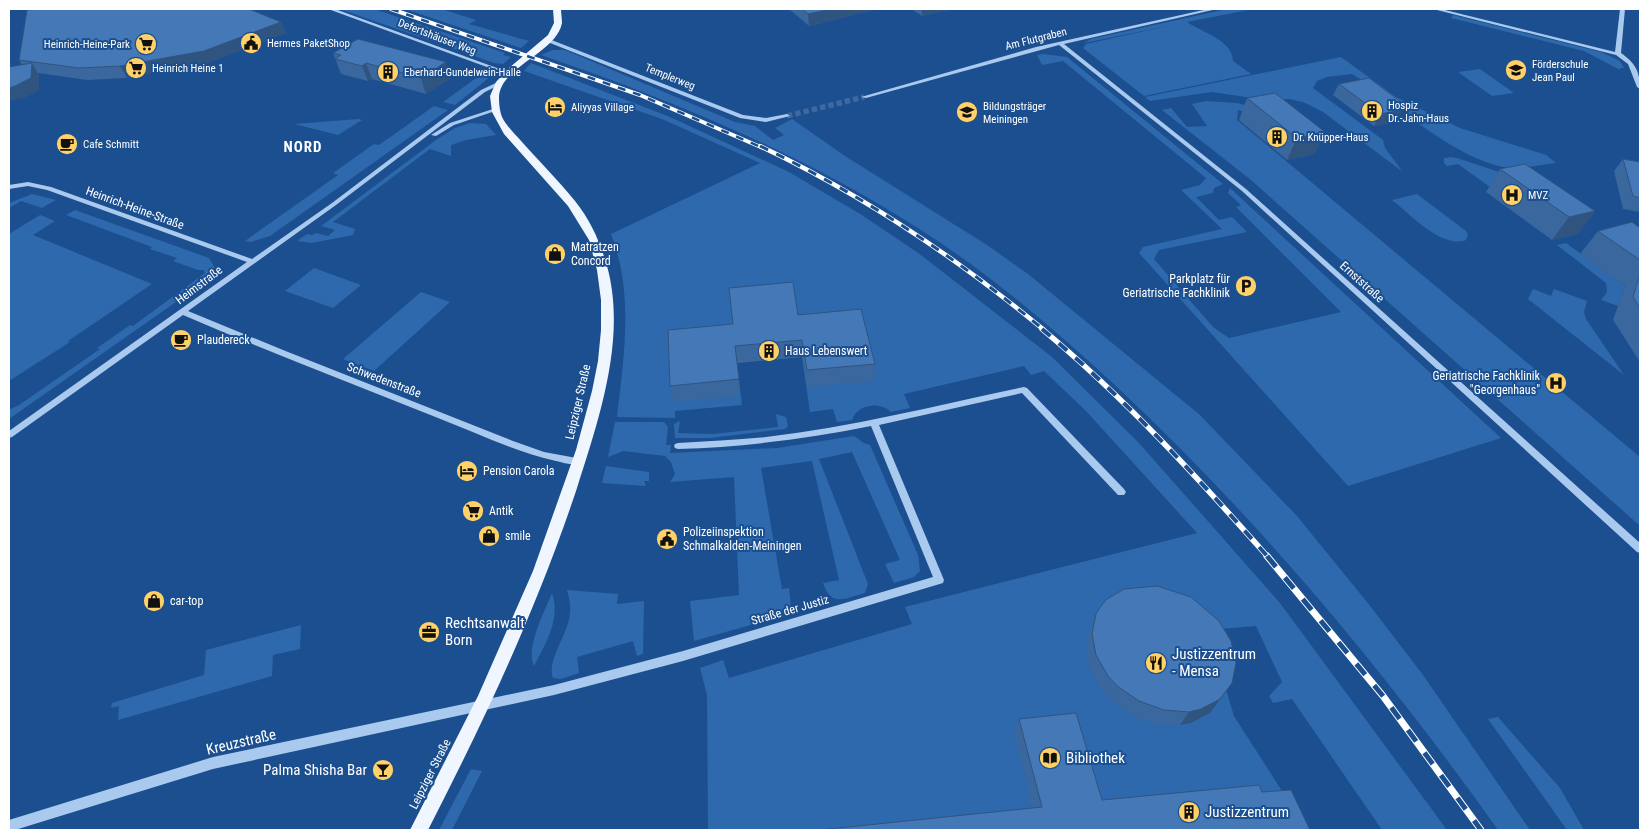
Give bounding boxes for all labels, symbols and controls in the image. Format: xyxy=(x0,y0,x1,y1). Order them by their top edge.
street label: Defertshäuser Weg xyxy=(396,16,478,58)
street label: Am Flutgraben xyxy=(1004,25,1068,53)
public building icon: Hermes PaketShop xyxy=(239,31,263,55)
supermarket icon: Heinrich-Heine-Park xyxy=(134,32,158,56)
place label: Hermes PaketShop xyxy=(267,37,350,50)
place label: Heinrich-Heine-Park xyxy=(44,38,130,51)
supermarket icon: Heinrich Heine 1 xyxy=(124,56,148,80)
school or university icon: Förderschule Jean Paul xyxy=(1504,58,1528,82)
place label: Förderschule Jean Paul xyxy=(1532,58,1588,84)
building icon: Eberhard-Gundelwein-Halle xyxy=(376,60,400,84)
street label: Templerweg xyxy=(643,61,697,93)
place label: Heinrich Heine 1 xyxy=(152,62,224,75)
place label: Eberhard-Gundelwein-Halle xyxy=(404,66,521,79)
hotel icon: Aliyyas Village xyxy=(543,95,567,119)
building icon: Hospiz Dr.-Jahn-Haus xyxy=(1360,99,1384,123)
place label: Hospiz Dr.-Jahn-Haus xyxy=(1388,99,1449,125)
school or university icon: Bildungsträger Meiningen xyxy=(955,100,979,124)
place label: Bildungsträger Meiningen xyxy=(983,100,1047,126)
place label: Aliyyas Village xyxy=(571,101,634,114)
building icon: Dr. Knüpper-Haus xyxy=(1265,125,1289,149)
place label: Dr. Knüpper-Haus xyxy=(1293,131,1368,144)
cafe icon: Cafe Schmitt xyxy=(55,132,79,156)
place label: Cafe Schmitt xyxy=(83,138,139,151)
district label: NORD xyxy=(283,138,323,156)
hospital icon: MVZ xyxy=(1500,183,1524,207)
street label: Heinrich-Heine-Straße xyxy=(84,184,186,232)
place label: MVZ xyxy=(1528,189,1548,202)
place label: Matratzen Concord xyxy=(571,240,619,268)
shop icon: Matratzen Concord xyxy=(543,242,567,266)
street label: Ernststraße xyxy=(1337,259,1387,306)
street label: Heimstraße xyxy=(173,263,225,307)
place label: Parkplatz für Geriatrische Fachklinik xyxy=(1122,272,1231,300)
parking icon: Parkplatz für Geriatrische Fachklinik xyxy=(1234,274,1258,298)
cafe icon: Plaudereck xyxy=(169,328,193,352)
place label: Plaudereck xyxy=(197,333,250,347)
building icon: Haus Lebenswert xyxy=(757,339,781,363)
place label: Haus Lebenswert xyxy=(785,344,868,358)
street label: Schwedenstraße xyxy=(345,359,423,401)
street label: Leipziger Straße xyxy=(563,363,594,441)
place label: Geriatrische Fachklinik "Georgenhaus" xyxy=(1432,369,1541,397)
hospital icon: Geriatrische Fachklinik "Georgenhaus" xyxy=(1544,371,1568,395)
hotel icon: Pension Carola xyxy=(455,459,479,483)
place label: Pension Carola xyxy=(483,464,555,478)
supermarket icon: Antik xyxy=(461,499,485,523)
place label: Antik xyxy=(489,504,514,518)
shop icon: smile xyxy=(477,524,501,548)
place label: Polizeiinspektion Schmalkalden-Meiningen xyxy=(683,525,802,553)
public building icon: Polizeiinspektion Schmalkalden-Meiningen xyxy=(655,527,679,551)
place label: smile xyxy=(505,529,531,543)
shop icon: car-top xyxy=(142,589,166,613)
street label: Straße der Justiz xyxy=(750,592,830,628)
place label: car-top xyxy=(170,594,203,608)
place label: Rechtsanwalt Born xyxy=(445,614,525,649)
office icon: Rechtsanwalt Born xyxy=(417,620,441,644)
place label: Justizzentrum - Mensa xyxy=(1172,645,1256,680)
restaurant icon: Justizzentrum - Mensa xyxy=(1144,651,1168,675)
street label: Kreuzstraße xyxy=(204,725,278,759)
street label: Leipziger Straße xyxy=(406,736,454,811)
library icon: Bibliothek xyxy=(1038,746,1062,770)
place label: Bibliothek xyxy=(1066,749,1125,767)
bar icon: Palma Shisha Bar xyxy=(371,758,395,782)
place label: Palma Shisha Bar xyxy=(263,761,367,779)
building icon: Justizzentrum xyxy=(1177,800,1201,824)
place label: Justizzentrum xyxy=(1205,803,1289,821)

